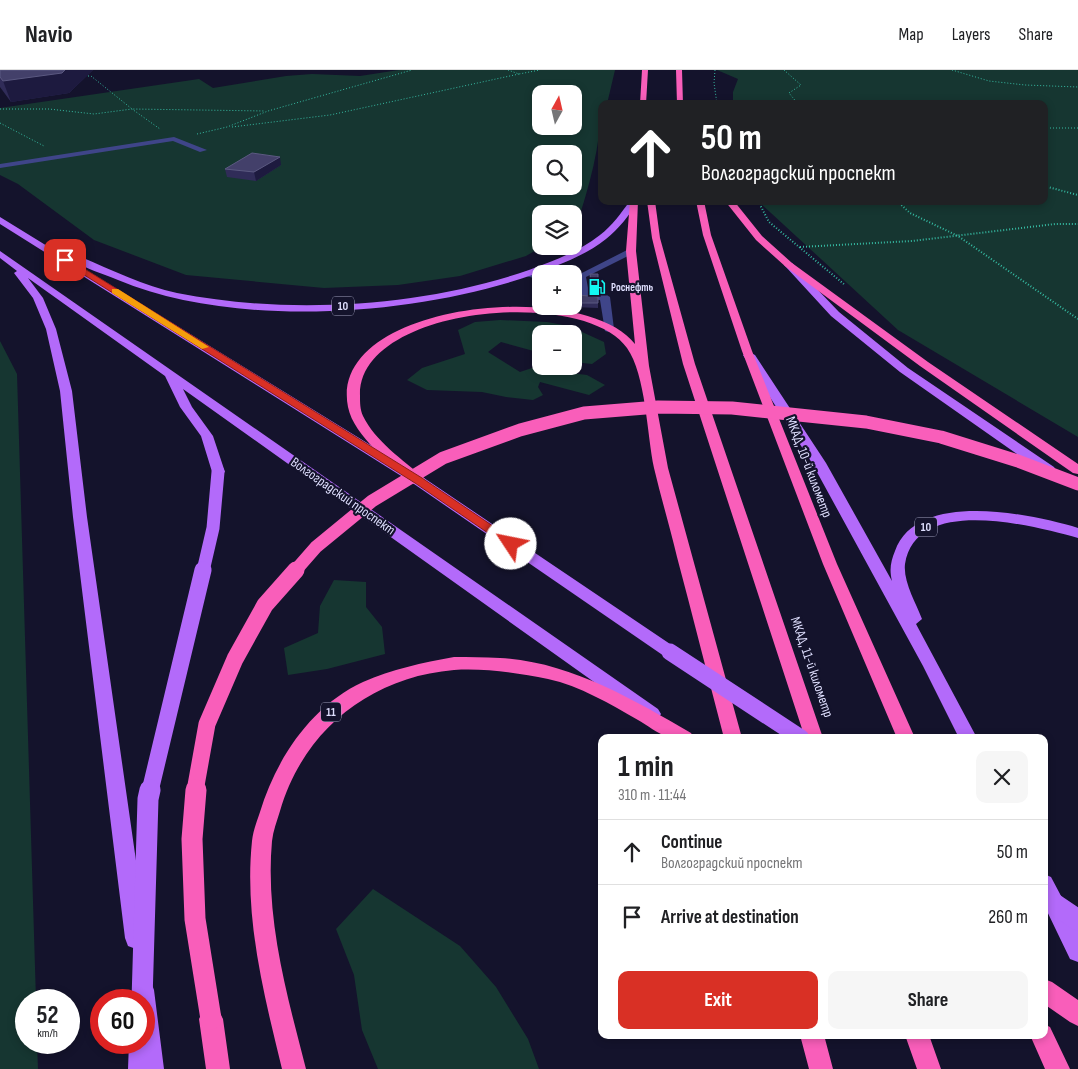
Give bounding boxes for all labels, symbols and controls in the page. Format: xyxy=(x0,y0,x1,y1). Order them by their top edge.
text: Navio xyxy=(25,20,73,49)
text: Map xyxy=(899,24,924,45)
text: Layers xyxy=(952,24,991,45)
text: Share xyxy=(1019,24,1053,45)
north arrow xyxy=(532,85,582,135)
map controls xyxy=(532,85,582,375)
text: 50 m xyxy=(701,117,762,160)
icon: ahead xyxy=(618,120,683,185)
button: search xyxy=(532,145,582,195)
text: Волгоградский проспект xyxy=(701,160,896,187)
button: layers xyxy=(532,205,582,255)
pin xyxy=(44,239,86,281)
icon: arrive xyxy=(51,246,79,274)
button: + xyxy=(532,265,582,315)
fuel station icon: Роснефть xyxy=(587,277,607,297)
place label: Роснефть xyxy=(611,281,654,294)
road number: 10 xyxy=(332,297,354,316)
button: − xyxy=(532,325,582,375)
street label: МКАД, 10-й километр xyxy=(782,414,836,520)
street label: Волгоградский проспект xyxy=(287,453,399,539)
position arrow xyxy=(484,517,536,569)
road number: 10 xyxy=(915,518,937,537)
street label: МКАД, 11-й километр xyxy=(787,614,837,720)
road number: 11 xyxy=(321,702,341,722)
text: 1 min xyxy=(618,749,674,785)
button: close xyxy=(976,751,1028,803)
text: 310 m · 11:44 xyxy=(618,786,686,805)
text: Continue xyxy=(661,831,722,854)
icon: ahead xyxy=(618,838,646,866)
text: 50 m xyxy=(997,841,1028,864)
text: Волгоградский проспект xyxy=(661,854,803,873)
icon: arrive xyxy=(618,903,646,931)
text: Arrive at destination xyxy=(661,906,799,929)
text: 260 m xyxy=(988,906,1028,929)
button: Exit xyxy=(618,971,818,1029)
button: Share xyxy=(828,971,1028,1029)
speed limit sign: 60 xyxy=(90,989,155,1054)
text: 52 xyxy=(37,1000,58,1031)
text: km/h xyxy=(37,1026,58,1041)

